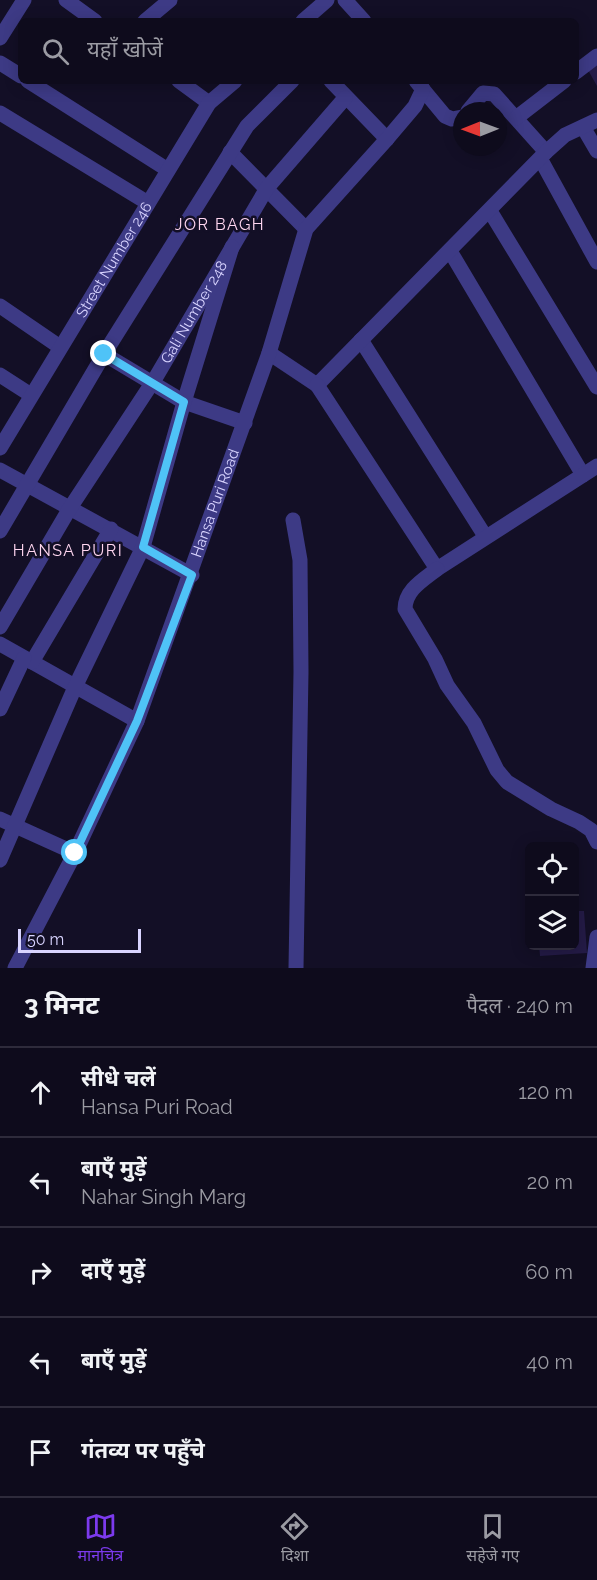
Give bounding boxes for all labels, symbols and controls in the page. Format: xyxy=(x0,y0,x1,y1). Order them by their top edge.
search box xyxy=(18,18,579,84)
icon: search xyxy=(39,35,72,68)
text: यहाँ खोजें xyxy=(87,36,163,62)
north arrow xyxy=(453,102,507,156)
street label: Street Number 246 xyxy=(72,199,156,321)
district label: JOR BAGH xyxy=(175,215,265,234)
street label: Gali Number 248 xyxy=(157,257,231,367)
route end xyxy=(90,340,116,366)
street label: Hansa Puri Road xyxy=(187,447,243,560)
district label: HANSA PURI xyxy=(13,541,123,560)
route start xyxy=(61,839,87,865)
map controls xyxy=(525,842,579,950)
button: locate xyxy=(525,842,579,896)
button: layers xyxy=(525,896,579,950)
scale bar xyxy=(18,926,141,953)
text: 50 m xyxy=(27,930,64,949)
text: 3 मिनट xyxy=(24,990,99,1020)
text: पैदल · 240 m xyxy=(466,994,573,1018)
text: सीधे चलें xyxy=(81,1065,156,1091)
icon: ahead xyxy=(24,1076,57,1109)
text: 120 m xyxy=(518,1080,573,1104)
text: Hansa Puri Road xyxy=(81,1095,233,1119)
text: बाएँ मुड़ें xyxy=(81,1155,147,1181)
icon: left xyxy=(24,1166,57,1199)
text: 20 m xyxy=(527,1170,573,1194)
text: Nahar Singh Marg xyxy=(81,1185,246,1209)
icon: right xyxy=(24,1256,57,1289)
text: दाएँ मुड़ें xyxy=(81,1257,145,1283)
text: 60 m xyxy=(525,1260,573,1284)
icon: left xyxy=(24,1346,57,1379)
text: बाएँ मुड़ें xyxy=(81,1347,147,1373)
text: 40 m xyxy=(526,1350,573,1374)
icon: arrive xyxy=(24,1436,57,1469)
text: गंतव्य पर पहुँचे xyxy=(81,1437,205,1463)
tab: मानचित्र xyxy=(78,1510,123,1568)
tab: दिशा xyxy=(278,1510,311,1568)
tab: सहेजे गए xyxy=(466,1510,519,1568)

